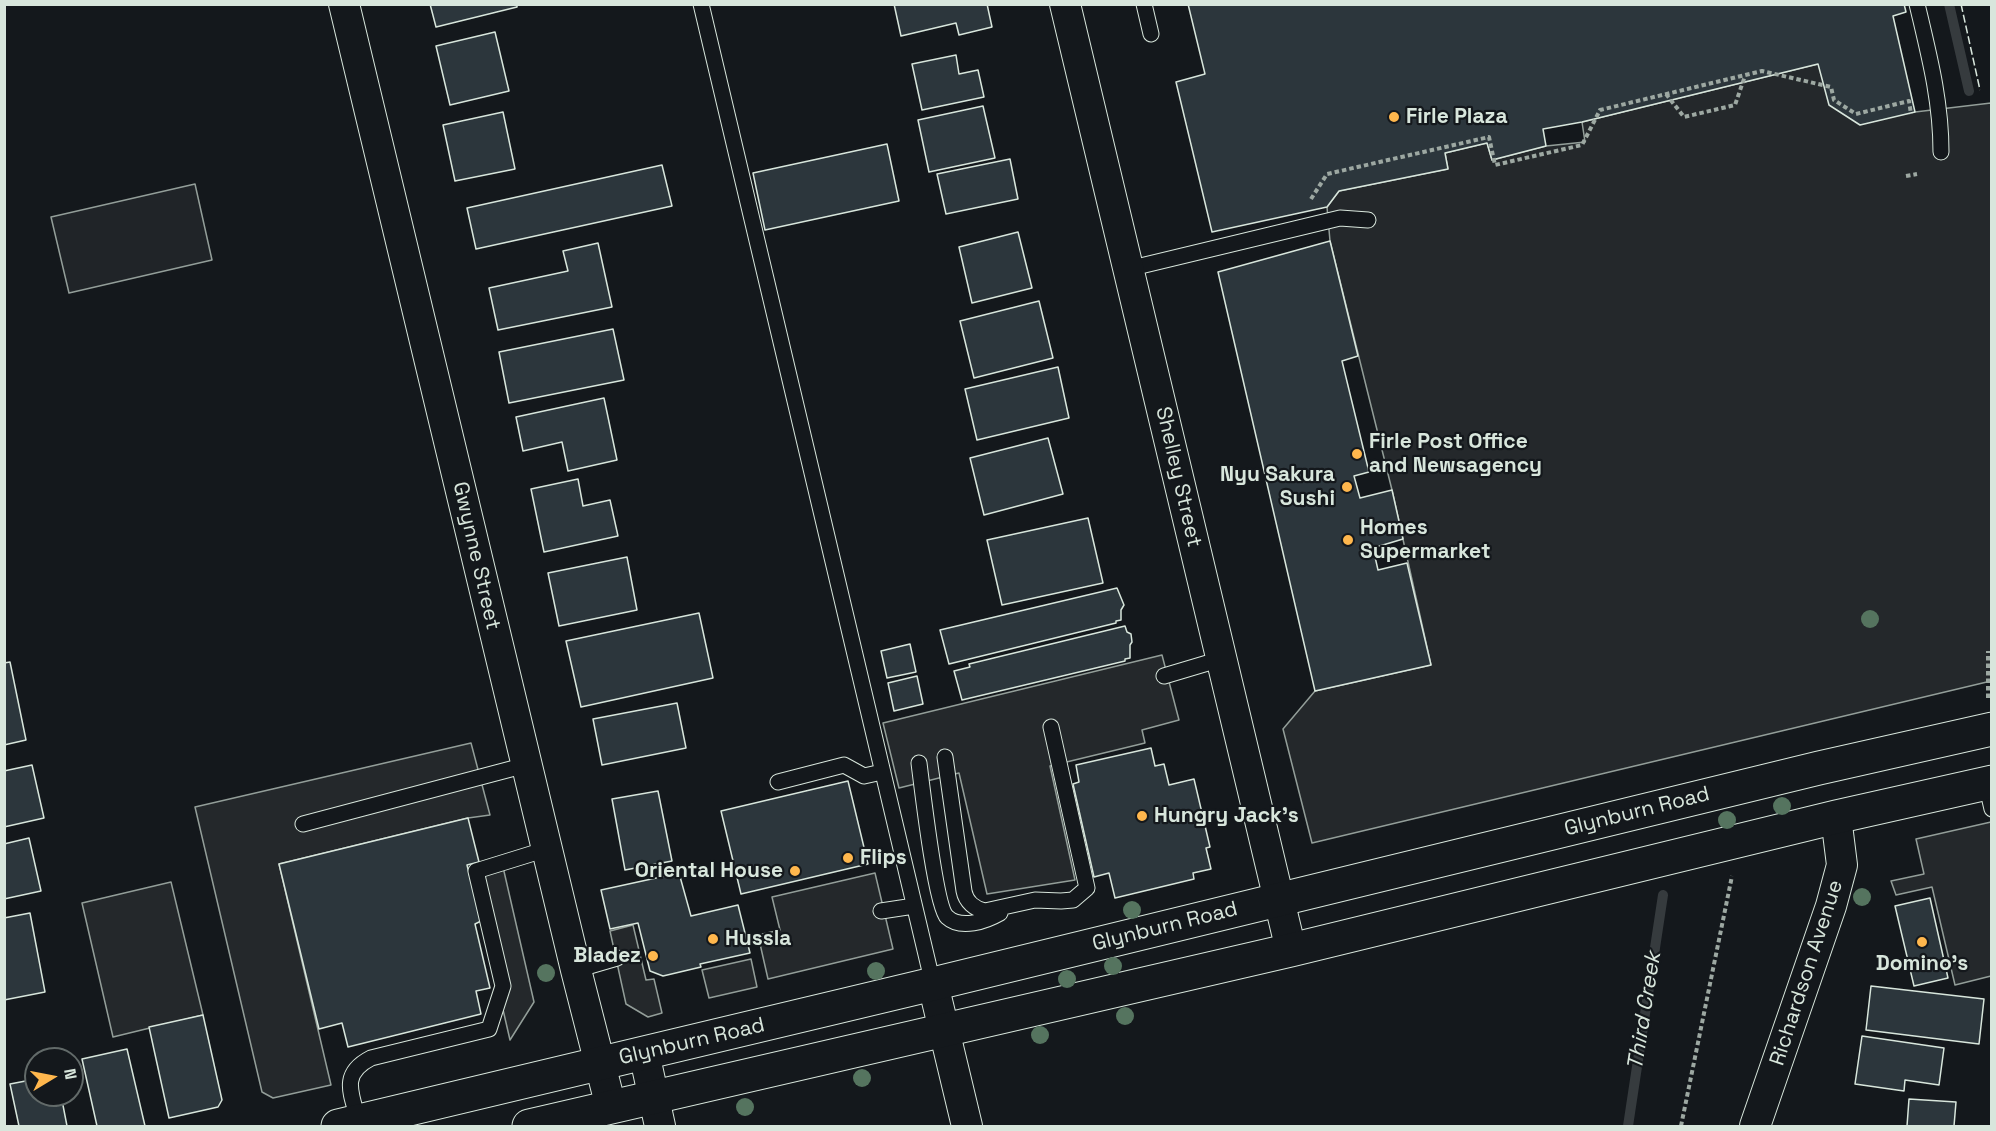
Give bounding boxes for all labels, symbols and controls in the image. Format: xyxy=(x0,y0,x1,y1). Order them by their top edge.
place label: Firle Plaza xyxy=(1406,104,1508,130)
marker: Firle Plaza xyxy=(1387,110,1401,124)
street label: Shelley Street xyxy=(1150,404,1206,550)
place label: Firle Post Office and Newsagency xyxy=(1369,429,1542,479)
marker: Firle Post Office and Newsagency xyxy=(1350,447,1364,461)
place label: Nyu Sakura Sushi xyxy=(1220,462,1335,512)
street label: Gwynne Street xyxy=(447,479,505,633)
marker: Nyu Sakura Sushi xyxy=(1340,480,1354,494)
place label: Homes Supermarket xyxy=(1360,515,1490,565)
marker: Homes Supermarket xyxy=(1341,533,1355,547)
street label: Glynburn Road xyxy=(1562,782,1712,842)
place label: Hungry Jack's xyxy=(1154,803,1299,829)
marker: Hungry Jack's xyxy=(1135,809,1149,823)
place label: Flips xyxy=(860,845,907,871)
marker: Flips xyxy=(841,851,855,865)
place label: Oriental House xyxy=(635,858,783,884)
marker: Oriental House xyxy=(788,864,802,878)
street label: Richardson Avenue xyxy=(1765,877,1849,1069)
street label: Glynburn Road xyxy=(1090,897,1240,957)
place label: Hussla xyxy=(725,926,791,952)
marker: Hussla xyxy=(706,932,720,946)
marker: Domino's xyxy=(1915,935,1929,949)
place label: Bladez xyxy=(573,943,641,969)
marker: Bladez xyxy=(646,949,660,963)
water label: Third Creek xyxy=(1623,950,1667,1072)
place label: Domino's xyxy=(1876,951,1968,977)
street label: Glynburn Road xyxy=(617,1013,767,1071)
north arrow xyxy=(24,1047,84,1107)
text: N xyxy=(59,1067,82,1081)

